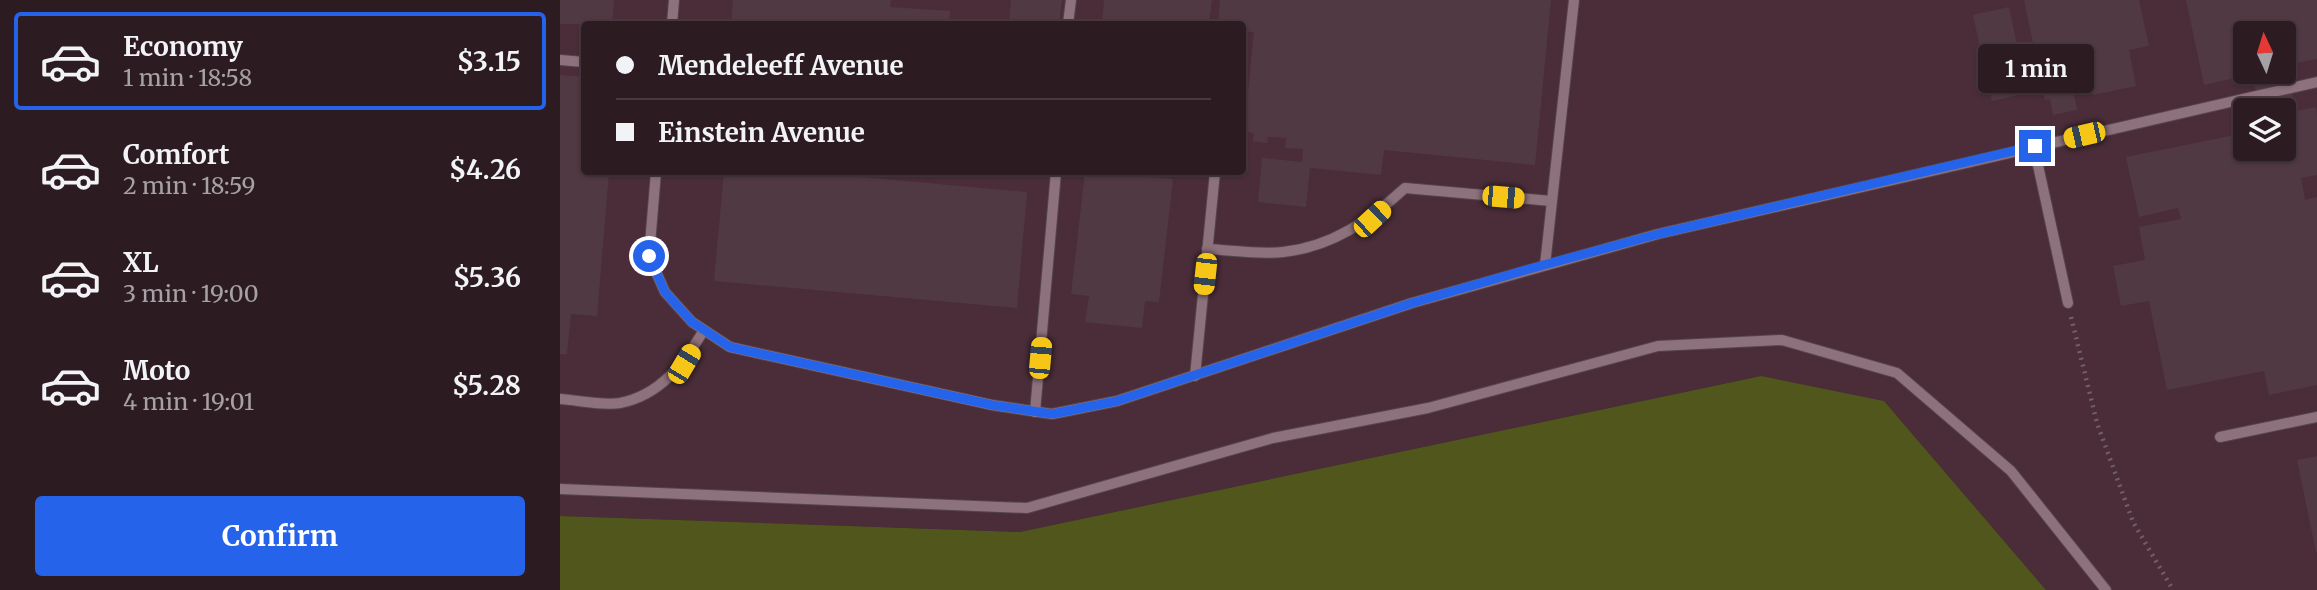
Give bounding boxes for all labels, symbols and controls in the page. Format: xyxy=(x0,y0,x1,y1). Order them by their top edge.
north arrow xyxy=(2233,21,2296,84)
map controls xyxy=(2233,21,2296,161)
icon: car xyxy=(39,30,102,93)
text: Economy xyxy=(123,30,243,63)
callout: 1 min xyxy=(1977,44,2093,94)
text: $3.15 xyxy=(457,45,521,78)
text: Mendeleeff Avenue xyxy=(658,49,904,82)
text: 1 min xyxy=(2005,54,2067,83)
text: 1 min · 18:58 xyxy=(123,63,252,92)
button: layers xyxy=(2233,98,2296,161)
text: Einstein Avenue xyxy=(658,116,865,149)
car xyxy=(2062,120,2107,150)
route end xyxy=(2019,130,2051,162)
icon: car xyxy=(39,138,102,201)
text: Comfort xyxy=(123,138,229,171)
text: $4.26 xyxy=(449,153,521,186)
text: 2 min · 18:59 xyxy=(123,171,255,200)
car xyxy=(1482,185,1525,209)
car xyxy=(1350,197,1395,241)
route start xyxy=(633,240,665,272)
icon: car xyxy=(39,246,102,309)
text: XL xyxy=(123,246,159,279)
car xyxy=(1193,252,1218,296)
text: $5.36 xyxy=(453,261,521,294)
text: 3 min · 19:00 xyxy=(123,279,259,308)
car xyxy=(1028,336,1053,380)
car xyxy=(665,341,704,387)
icon: car xyxy=(39,354,102,417)
text: Moto xyxy=(123,354,190,387)
text: $5.28 xyxy=(452,369,521,402)
text: 4 min · 19:01 xyxy=(123,387,254,416)
button: Confirm xyxy=(35,496,525,576)

